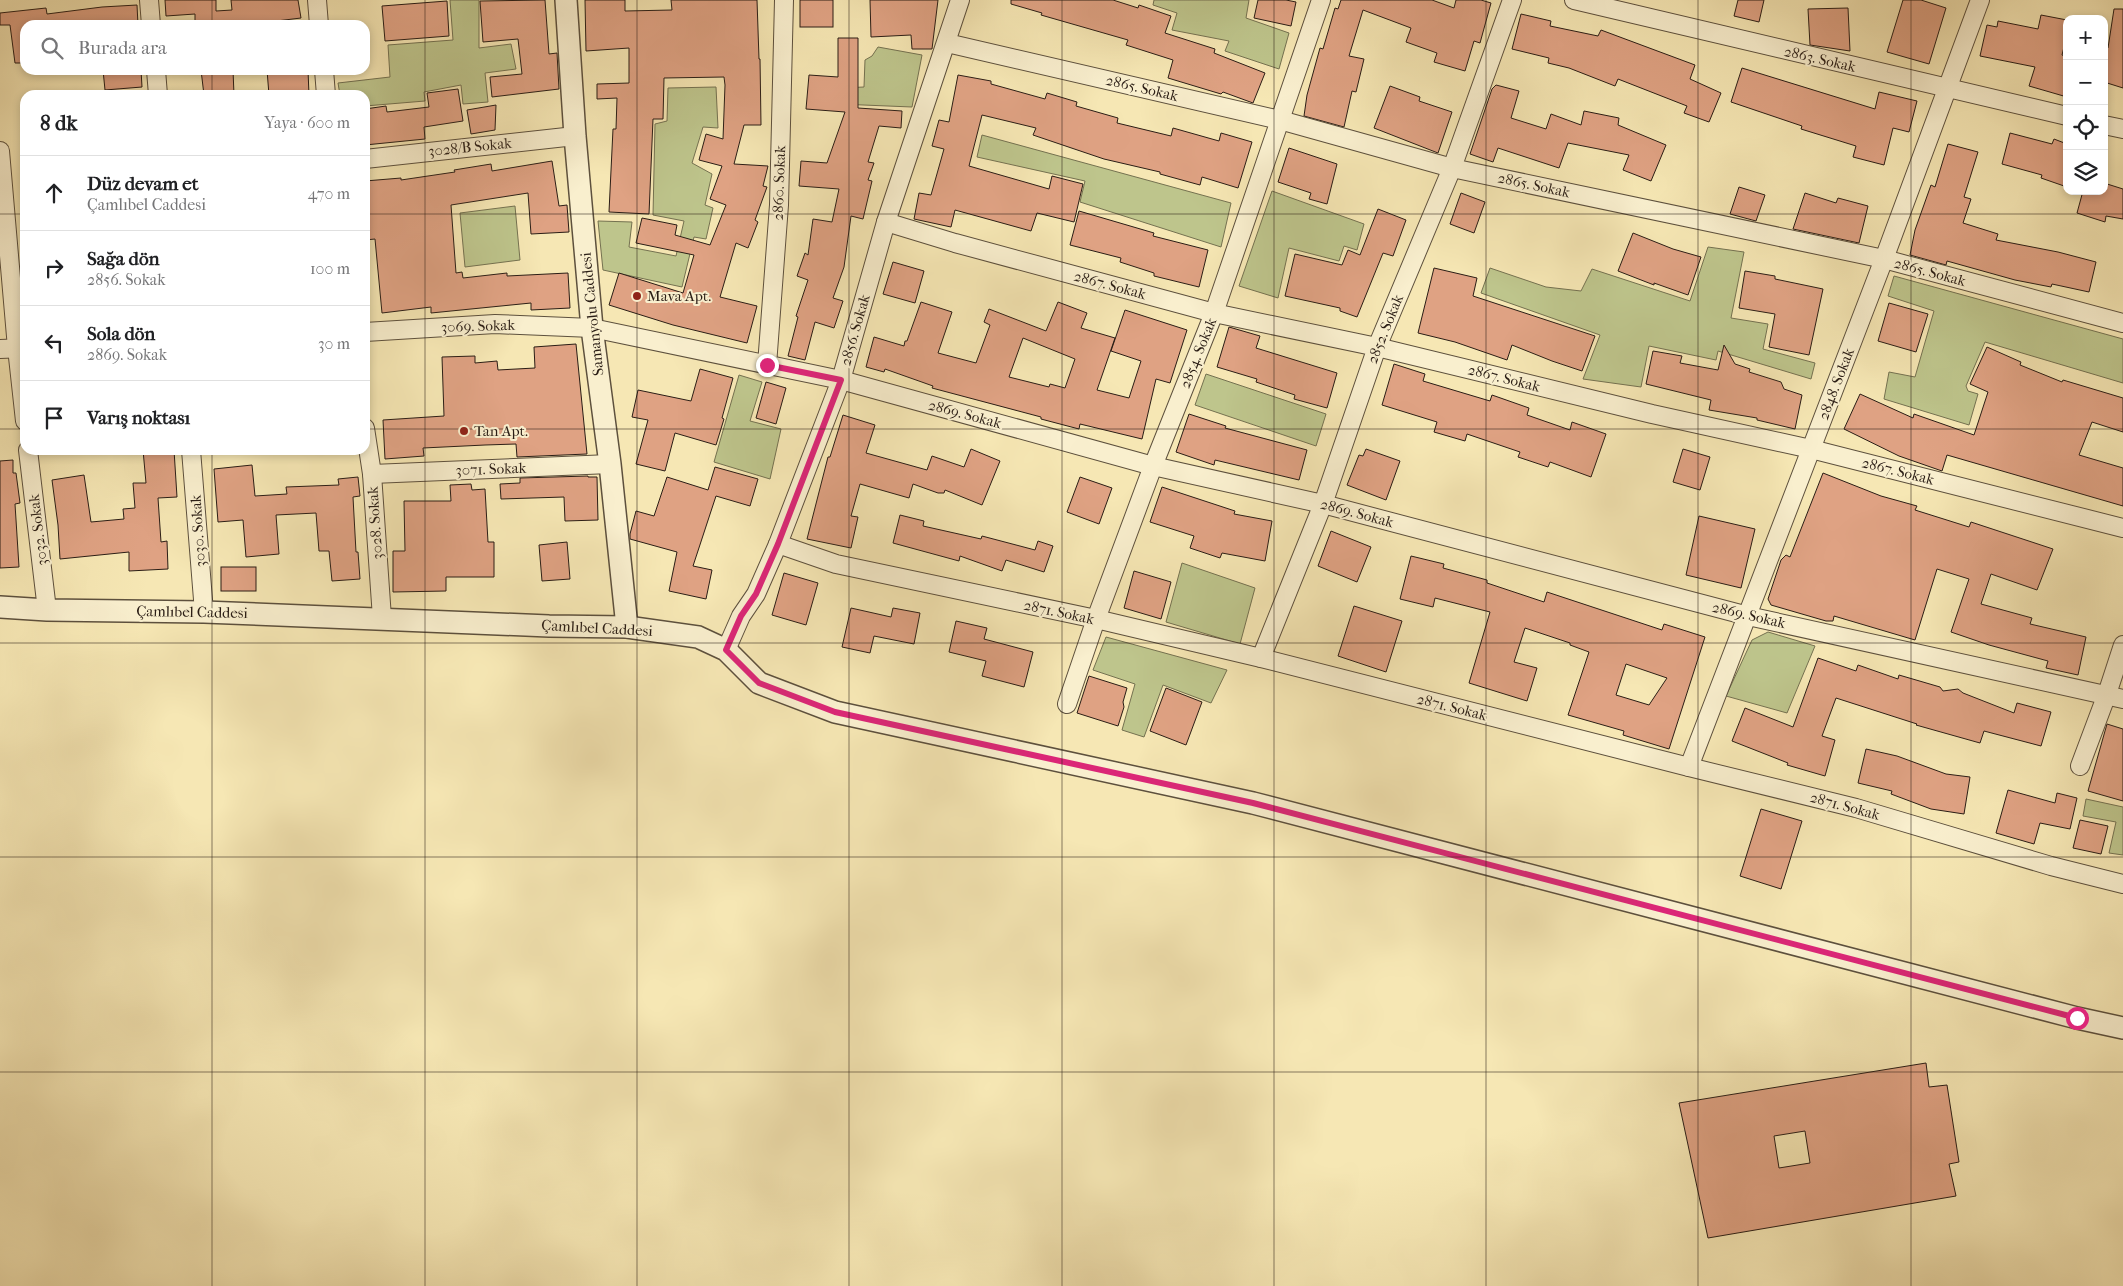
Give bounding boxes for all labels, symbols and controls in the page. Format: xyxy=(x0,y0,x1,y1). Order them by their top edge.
map controls xyxy=(2063,15,2108,195)
button: + xyxy=(2063,15,2108,60)
search box xyxy=(20,20,370,75)
icon: search xyxy=(38,34,66,62)
text: Burada ara xyxy=(78,37,167,59)
street label: 2863. Sokak xyxy=(1782,42,1858,76)
button: − xyxy=(2063,60,2108,105)
street label: 2865. Sokak xyxy=(1104,71,1180,105)
button: locate xyxy=(2063,105,2108,150)
text: 8 dk xyxy=(40,111,77,135)
text: Yaya · 600 m xyxy=(264,113,350,132)
street label: 3028/B Sokak xyxy=(427,134,513,160)
street label: 2860. Sokak xyxy=(769,145,789,221)
button: layers xyxy=(2063,150,2108,195)
street label: 2865. Sokak xyxy=(1496,169,1572,202)
text: Düz devam et xyxy=(87,173,198,195)
icon: ahead xyxy=(40,179,68,207)
text: 470 m xyxy=(308,184,350,203)
text: Çamlıbel Caddesi xyxy=(87,195,206,214)
text: Sağa dön xyxy=(87,248,160,270)
street label: Samanyolu Caddesi xyxy=(577,251,607,377)
icon: right xyxy=(40,254,68,282)
street label: 2865. Sokak xyxy=(1892,254,1968,290)
text: 100 m xyxy=(310,259,350,278)
street label: 2867. Sokak xyxy=(1072,267,1148,303)
text: 2856. Sokak xyxy=(87,270,165,289)
place label: Mava Apt. xyxy=(647,287,711,305)
marker: Mava Apt. xyxy=(631,290,643,302)
street label: 2852. Sokak xyxy=(1363,291,1407,366)
street label: 2856. Sokak xyxy=(836,292,874,368)
street label: 2854. Sokak xyxy=(1176,315,1220,391)
street label: 3069. Sokak xyxy=(441,316,516,336)
text: Sola dön xyxy=(87,323,155,345)
icon: left xyxy=(40,329,68,357)
text: 30 m xyxy=(318,334,350,353)
text: 2869. Sokak xyxy=(87,345,167,364)
street label: 2848. Sokak xyxy=(1814,345,1858,422)
route end xyxy=(756,354,779,377)
street label: 2867. Sokak xyxy=(1466,360,1542,396)
street label: 2869. Sokak xyxy=(926,396,1004,432)
icon: arrive xyxy=(40,404,68,432)
text: Varış noktası xyxy=(87,407,190,429)
place label: Tan Apt. xyxy=(474,422,528,440)
marker: Tan Apt. xyxy=(458,425,470,437)
street label: 2867. Sokak xyxy=(1860,453,1936,489)
street label: 3071. Sokak xyxy=(455,459,527,479)
street label: 3028. Sokak xyxy=(363,486,387,560)
street label: 3032. Sokak xyxy=(25,493,51,567)
street label: 3030. Sokak xyxy=(186,494,210,568)
street label: 2869. Sokak xyxy=(1318,495,1396,531)
street label: 2871. Sokak xyxy=(1022,596,1096,628)
street label: 2869. Sokak xyxy=(1710,598,1788,632)
street label: Çamlıbel Caddesi xyxy=(136,602,248,622)
street label: Çamlıbel Caddesi xyxy=(541,616,654,640)
street label: 2871. Sokak xyxy=(1415,690,1489,724)
street label: 2871. Sokak xyxy=(1808,788,1882,824)
route start xyxy=(2066,1007,2089,1030)

